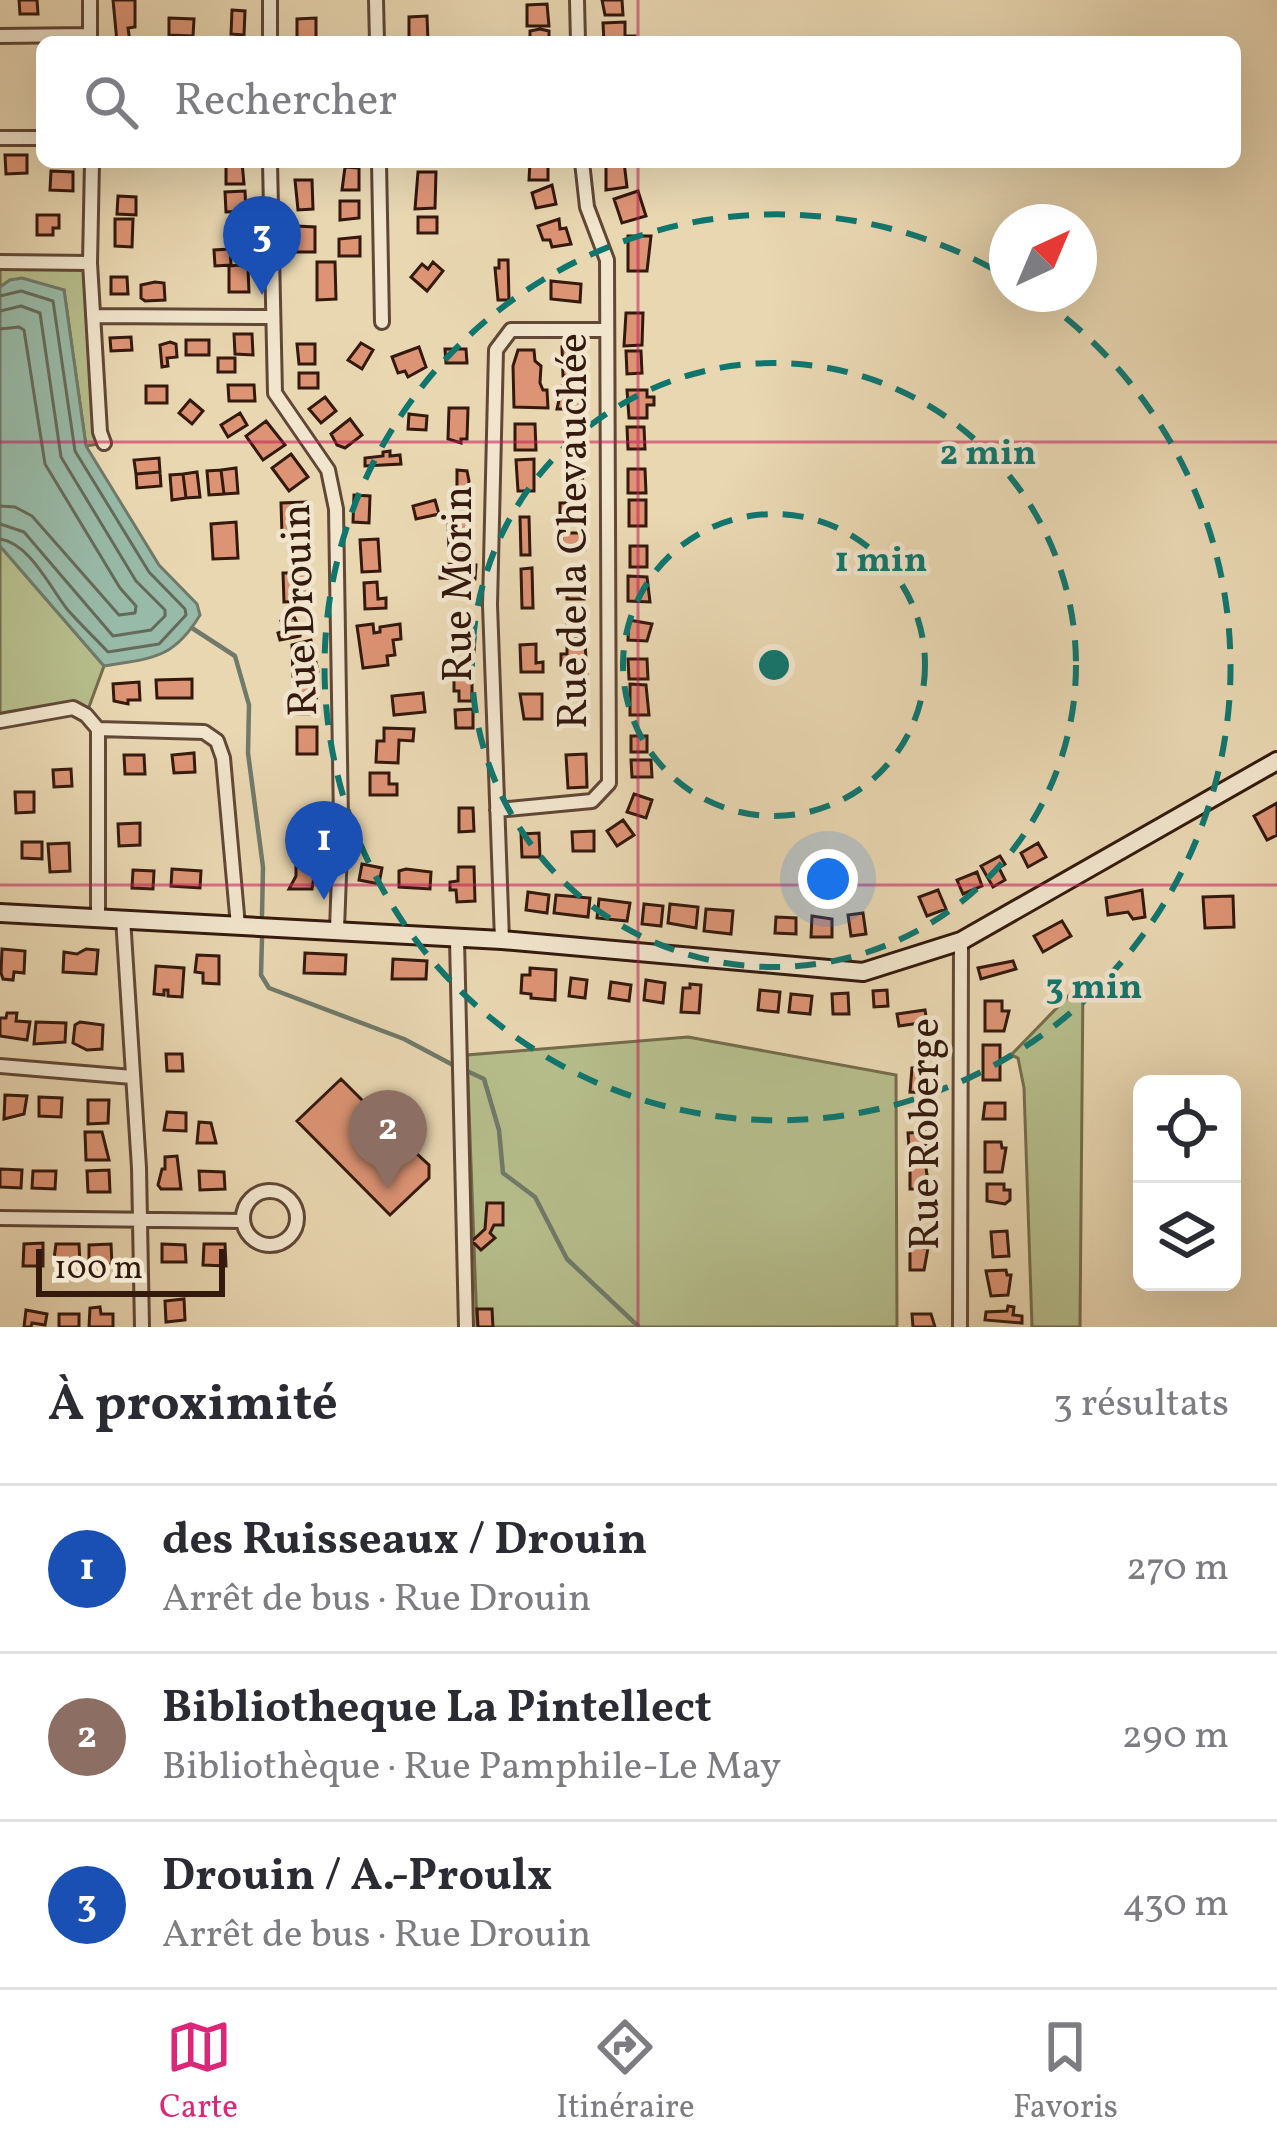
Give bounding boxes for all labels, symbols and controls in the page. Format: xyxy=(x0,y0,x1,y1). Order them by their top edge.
search box xyxy=(36,36,1241,168)
icon: search xyxy=(78,69,144,135)
text: Rechercher xyxy=(174,71,397,134)
pin: 3 xyxy=(223,196,301,295)
north arrow xyxy=(989,204,1097,312)
street label: Rue de la Chevauchée xyxy=(546,333,605,729)
text: 2 min xyxy=(939,430,1037,480)
street label: Rue Morin xyxy=(431,486,490,682)
street label: Rue Drouin xyxy=(269,503,335,717)
text: 1 min xyxy=(835,537,927,587)
centre of rings xyxy=(753,644,795,686)
pin: 1 xyxy=(285,801,363,900)
your location xyxy=(798,849,858,909)
text: 3 min xyxy=(1046,964,1142,1014)
street label: Rue Roberge xyxy=(898,1018,957,1250)
map controls xyxy=(1133,1075,1241,1291)
button: locate xyxy=(1133,1075,1241,1183)
pin: 2 xyxy=(349,1090,427,1189)
button: layers xyxy=(1133,1183,1241,1291)
scale bar xyxy=(36,1243,225,1296)
text: 100 m xyxy=(54,1247,143,1293)
text: À proximité xyxy=(48,1370,338,1441)
text: 3 résultats xyxy=(1053,1378,1229,1432)
text: des Ruisseaux / Drouin xyxy=(162,1510,647,1573)
text: 1 xyxy=(79,1542,95,1596)
text: 270 m xyxy=(1126,1542,1229,1596)
text: Arrêt de bus · Rue Drouin xyxy=(162,1573,591,1627)
text: Bibliotheque La Pintellect xyxy=(162,1678,712,1741)
text: 2 xyxy=(77,1710,97,1764)
text: 290 m xyxy=(1122,1710,1229,1764)
text: Bibliothèque · Rue Pamphile-Le May xyxy=(162,1741,781,1795)
text: Drouin / A.-Proulx xyxy=(162,1846,552,1909)
text: 3 xyxy=(77,1878,97,1932)
text: 430 m xyxy=(1122,1878,1229,1932)
text: Arrêt de bus · Rue Drouin xyxy=(162,1909,591,1963)
tab: Carte xyxy=(159,2014,238,2132)
tab: Itinéraire xyxy=(556,2014,695,2132)
tab: Favoris xyxy=(1013,2014,1118,2132)

